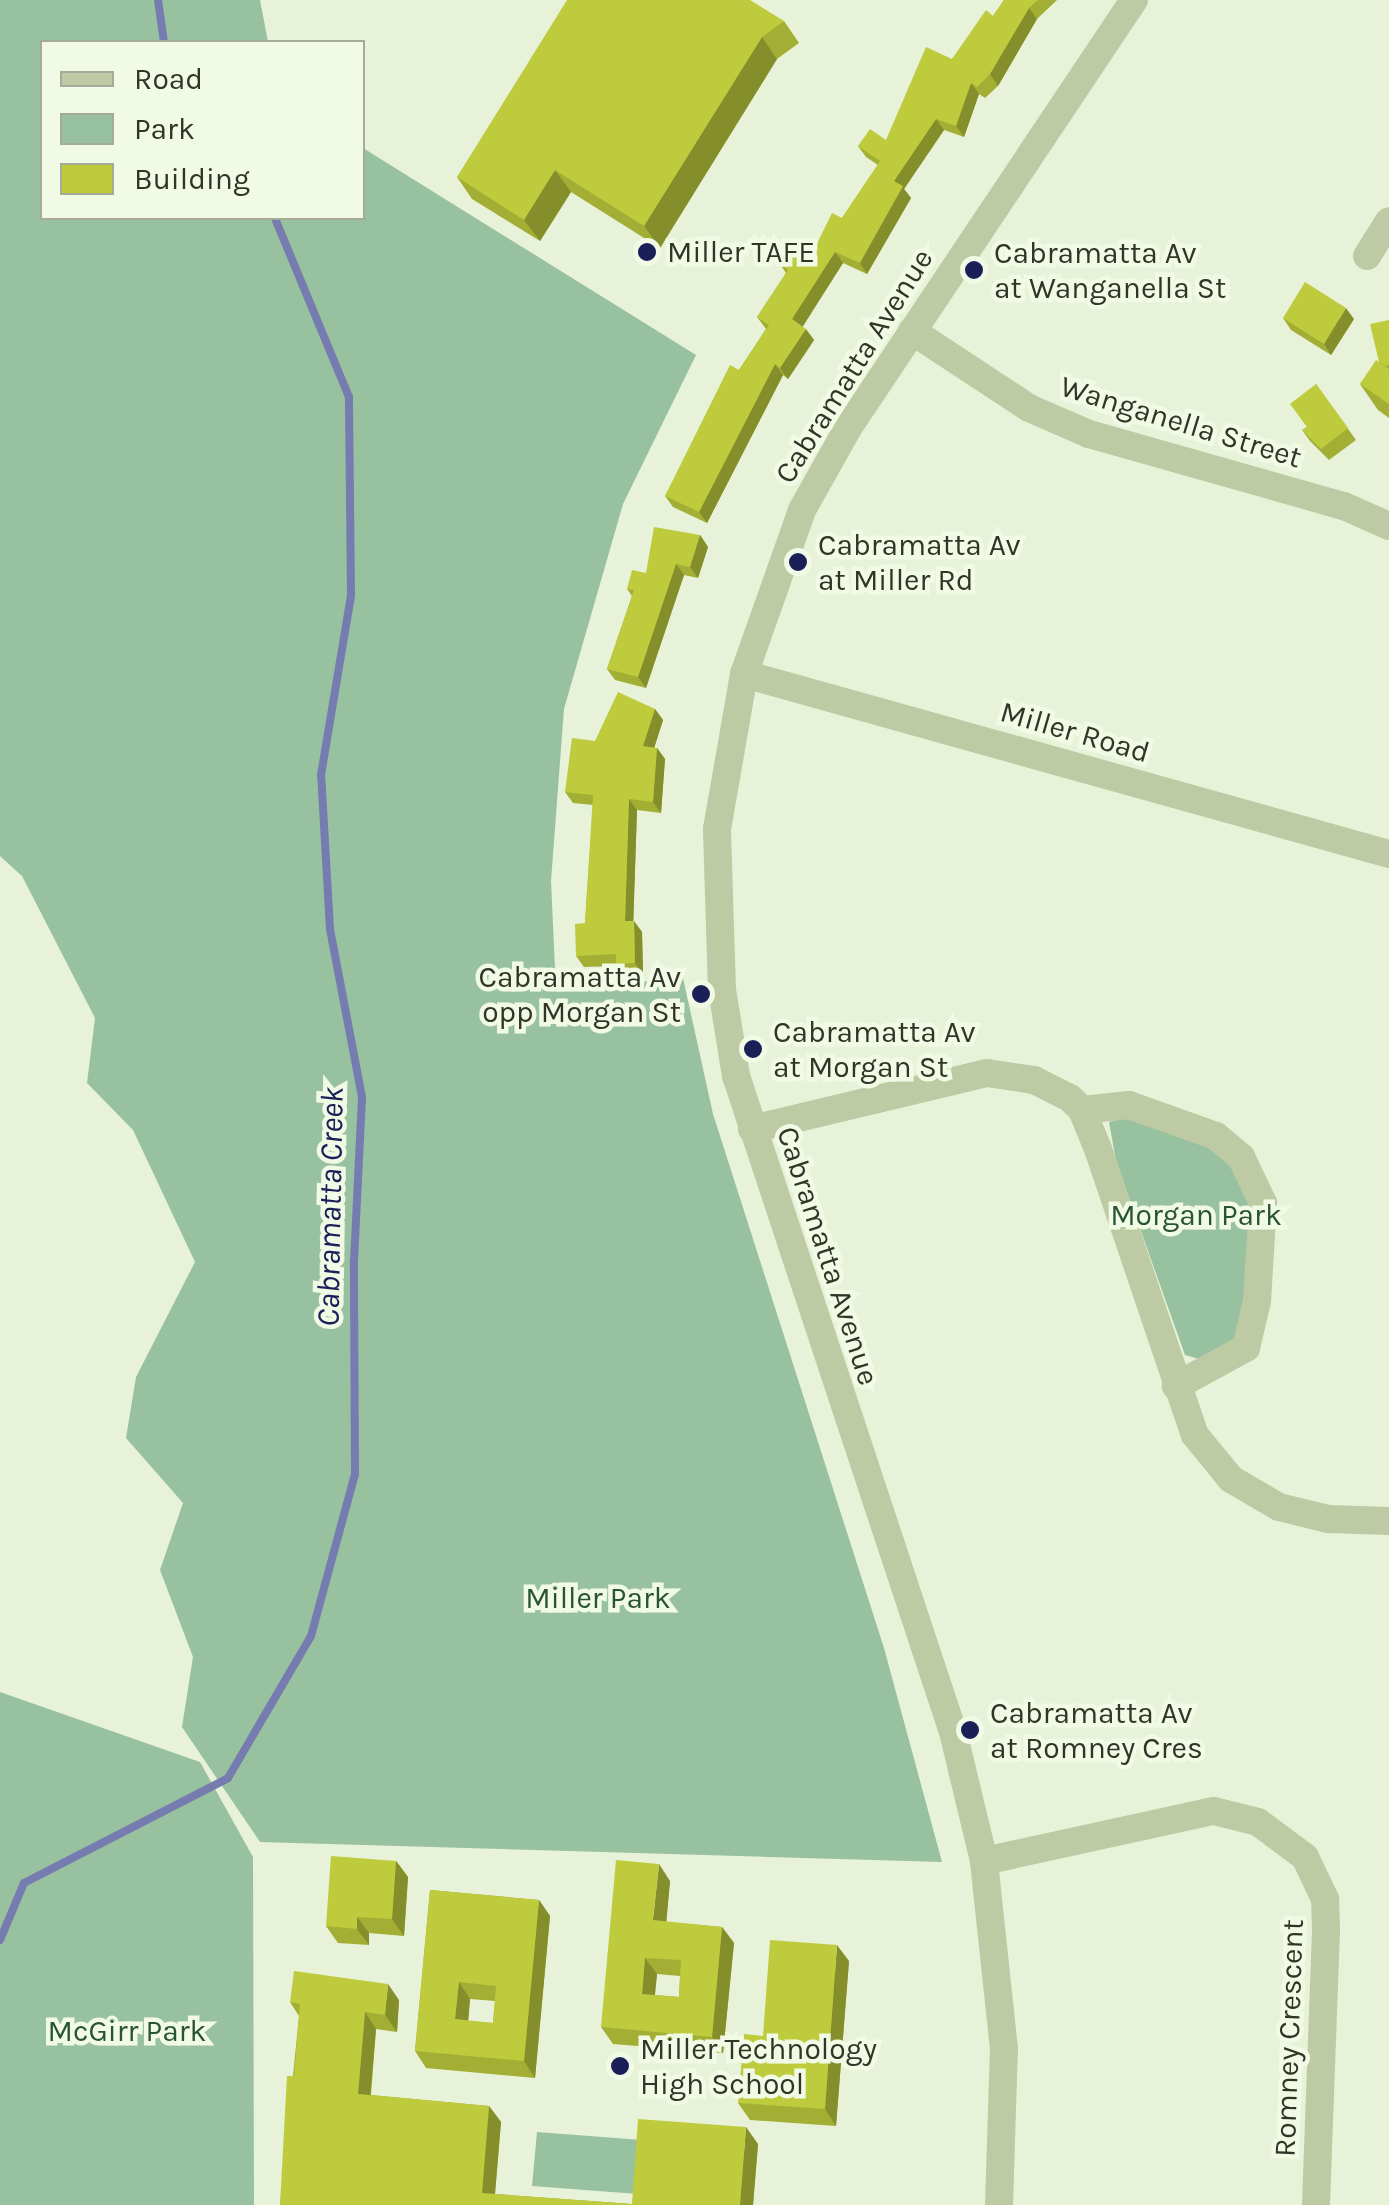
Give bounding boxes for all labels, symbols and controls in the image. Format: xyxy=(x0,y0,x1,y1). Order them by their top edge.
legend xyxy=(40,40,365,220)
text: Road xyxy=(134,61,203,97)
text: Park xyxy=(134,111,195,147)
text: Building xyxy=(134,161,250,197)
place label: Miller TAFE xyxy=(667,234,815,270)
place label: Cabramatta Av at Wanganella St xyxy=(994,235,1226,306)
marker: Miller TAFE xyxy=(636,241,658,263)
street label: Cabramatta Avenue xyxy=(767,242,941,490)
marker: Cabramatta Av at Wanganella St xyxy=(963,259,985,281)
street label: Wanganella Street xyxy=(1056,368,1306,476)
place label: Cabramatta Av at Miller Rd xyxy=(818,527,1020,598)
marker: Cabramatta Av at Miller Rd xyxy=(787,551,809,573)
street label: Miller Road xyxy=(996,694,1154,770)
place label: Cabramatta Av opp Morgan St xyxy=(479,959,681,1030)
marker: Cabramatta Av opp Morgan St xyxy=(690,983,712,1005)
place label: Cabramatta Av at Morgan St xyxy=(773,1014,975,1084)
marker: Cabramatta Av at Morgan St xyxy=(742,1038,764,1060)
water label: Cabramatta Creek xyxy=(310,1087,352,1327)
street label: Cabramatta Avenue xyxy=(769,1122,887,1390)
park label: Morgan Park xyxy=(1110,1197,1282,1233)
park label: Miller Park xyxy=(525,1580,671,1616)
place label: Cabramatta Av at Romney Cres xyxy=(990,1695,1203,1766)
marker: Cabramatta Av at Romney Cres xyxy=(959,1719,981,1741)
street label: Romney Crescent xyxy=(1267,1918,1311,2158)
park label: McGirr Park xyxy=(48,2013,206,2049)
place label: Miller Technology High School xyxy=(640,2031,877,2102)
marker: Miller Technology High School xyxy=(609,2055,631,2077)

